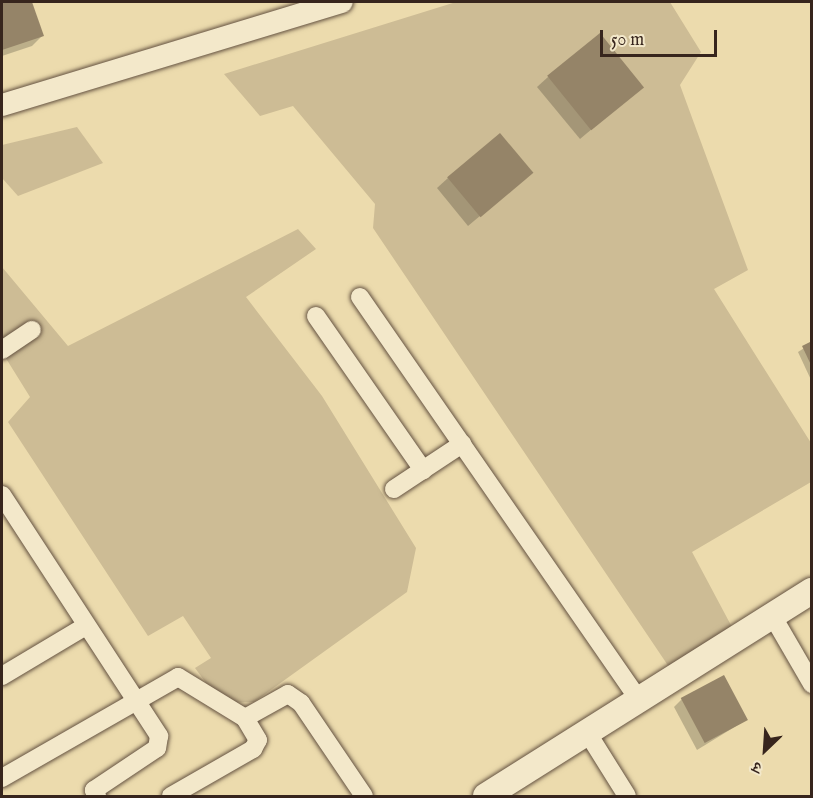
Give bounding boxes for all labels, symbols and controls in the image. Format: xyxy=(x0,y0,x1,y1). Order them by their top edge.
scale bar xyxy=(603,18,720,56)
text: 50 m xyxy=(611,29,644,52)
north arrow xyxy=(735,720,795,780)
text: उ xyxy=(749,756,765,777)

